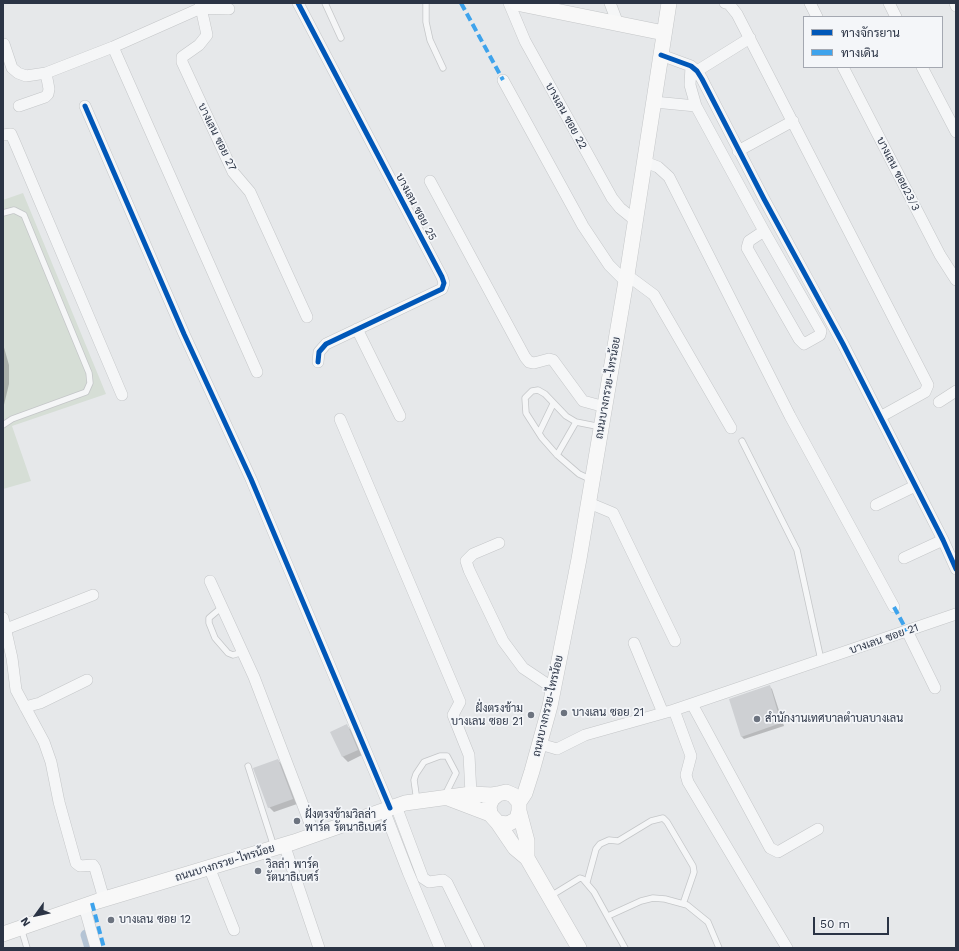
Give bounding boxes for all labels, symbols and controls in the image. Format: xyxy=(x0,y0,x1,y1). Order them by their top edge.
legend xyxy=(803,16,943,68)
text: ทางจักรยาน xyxy=(841,26,900,40)
text: ทางเดิน xyxy=(841,46,879,60)
street label: บางเลน ซอย 22 xyxy=(542,80,590,152)
street label: บางเลน ซอย 27 xyxy=(195,101,239,173)
street label: บางเลน ซอย23/3 xyxy=(874,135,922,213)
street label: บางเลน ซอย 25 xyxy=(393,171,439,243)
street label: ถนนบางกรวย-ไทรน้อย xyxy=(593,336,623,440)
street label: บางเลน ซอย 21 xyxy=(848,621,920,657)
street label: ถนนบางกรวย-ไทรน้อย xyxy=(530,654,566,758)
place label: ฝั่งตรงข้าม บางเลน ซอย 21 xyxy=(451,702,523,728)
place label: บางเลน ซอย 21 xyxy=(572,706,644,720)
marker: บางเลน ซอย 21 xyxy=(559,708,569,718)
marker: ฝั่งตรงข้าม บางเลน ซอย 21 xyxy=(526,710,536,720)
place label: สำนักงานเทศบาลตำบลบางเลน xyxy=(765,712,903,726)
marker: สำนักงานเทศบาลตำบลบางเลน xyxy=(752,714,762,724)
place label: ฝั่งตรงข้ามวิลล่า พาร์ค รัตนาธิเบศร์ xyxy=(305,808,387,834)
marker: ฝั่งตรงข้ามวิลล่า พาร์ค รัตนาธิเบศร์ xyxy=(292,816,302,826)
street label: ถนนบางกรวย-ไทรน้อย xyxy=(174,842,276,884)
place label: วิลล่า พาร์ค รัตนาธิเบศร์ xyxy=(266,858,319,884)
marker: วิลล่า พาร์ค รัตนาธิเบศร์ xyxy=(253,866,263,876)
north arrow xyxy=(16,895,56,935)
scale bar xyxy=(815,909,891,935)
place label: บางเลน ซอย 12 xyxy=(119,913,191,927)
text: N xyxy=(18,915,33,929)
marker: บางเลน ซอย 12 xyxy=(106,915,116,925)
text: 50 m xyxy=(820,917,850,931)

